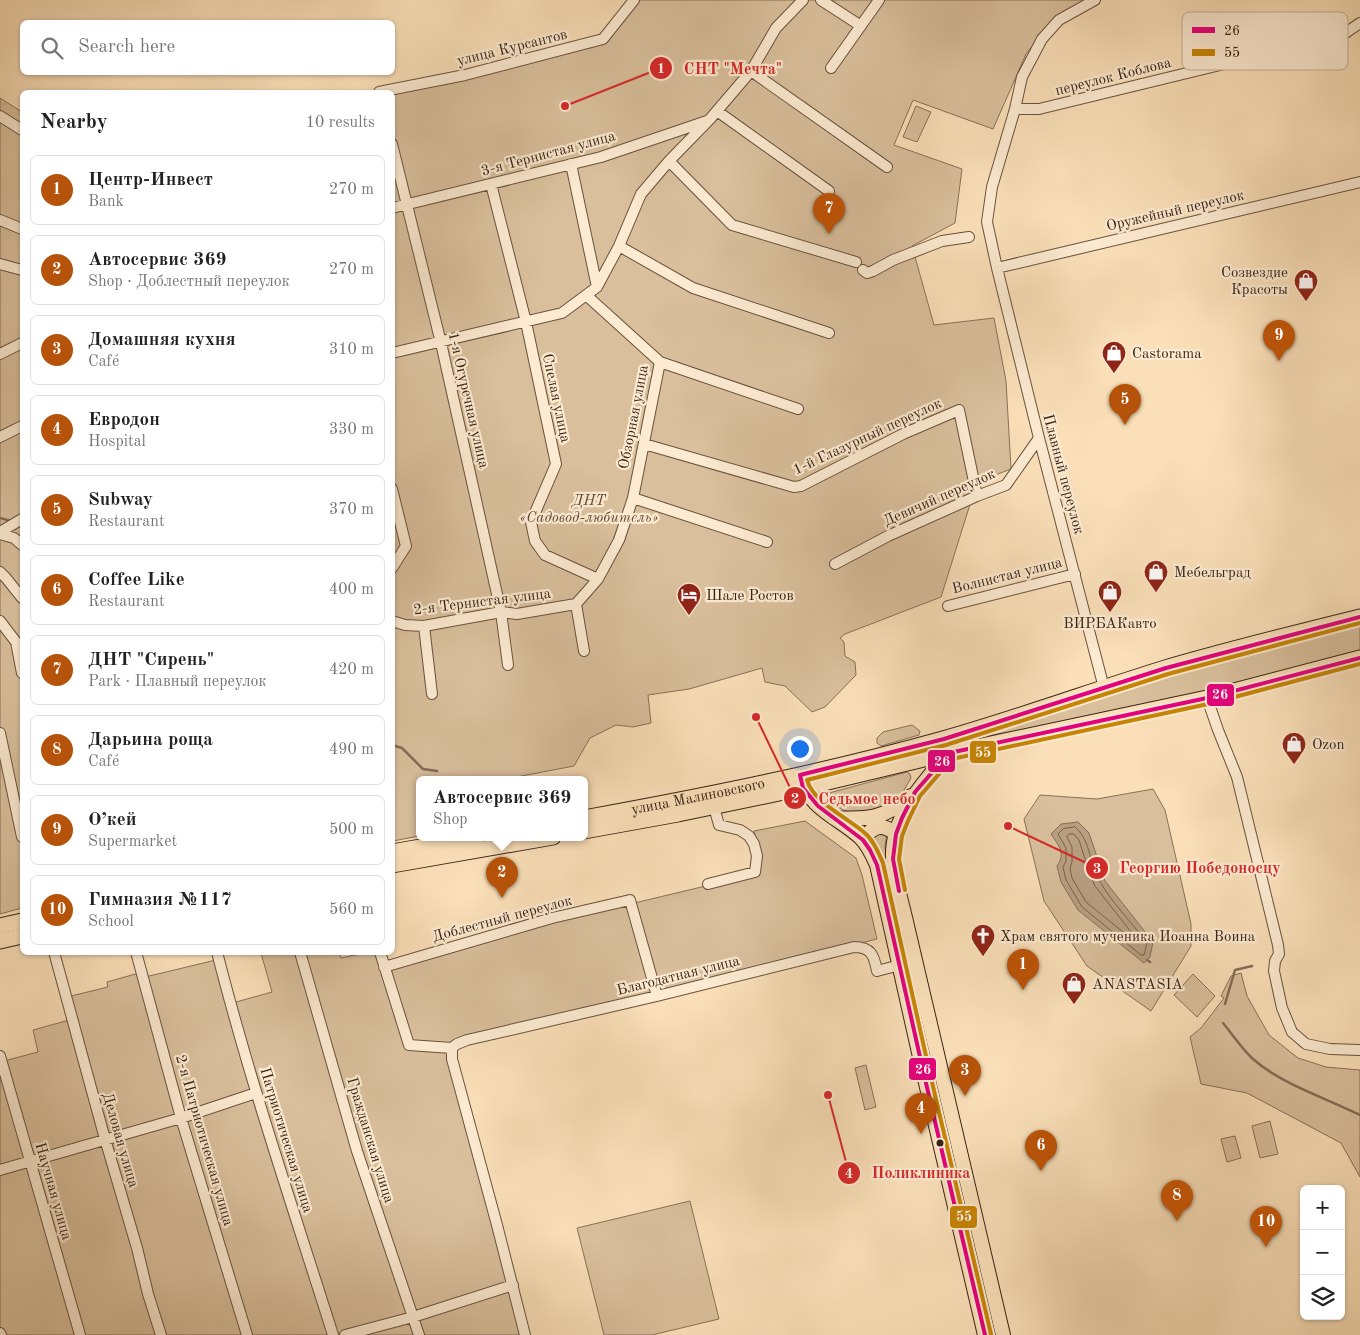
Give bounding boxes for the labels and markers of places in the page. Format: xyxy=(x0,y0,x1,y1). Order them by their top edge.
callout: СНТ "Мечта" xyxy=(649,53,792,84)
pin: 7 xyxy=(813,193,845,234)
place label: Созвездие Красоты xyxy=(1221,266,1288,298)
shop icon: Созвездие Красоты xyxy=(1293,268,1319,302)
pin: 9 xyxy=(1263,320,1295,361)
shop icon: Castorama xyxy=(1101,340,1127,374)
place label: Castorama xyxy=(1132,347,1202,362)
pin: 5 xyxy=(1109,384,1141,425)
shop icon: Мебельград xyxy=(1143,559,1169,593)
place label: Мебельград xyxy=(1174,566,1251,581)
shop icon: ВИРБАКавто xyxy=(1097,579,1123,613)
hotel icon: Шале Ростов xyxy=(676,582,702,616)
place label: Шале Ростов xyxy=(706,589,794,604)
place label: ВИРБАКавто xyxy=(1063,617,1157,632)
shop icon: Ozon xyxy=(1281,731,1307,765)
place label: Ozon xyxy=(1312,738,1345,753)
callout: Седьмое небо xyxy=(783,782,925,813)
callout: Георгию Победоносцу xyxy=(1084,852,1291,883)
pin: 2 xyxy=(486,857,518,898)
church icon: Храм святого мученика Иоанна Воина xyxy=(970,923,996,957)
place label: Храм святого мученика Иоанна Воина xyxy=(1000,930,1256,945)
pin: 1 xyxy=(1007,949,1039,990)
shop icon: ANASTASIA xyxy=(1061,971,1087,1005)
place label: ANASTASIA xyxy=(1092,978,1183,993)
pin: 3 xyxy=(949,1055,981,1096)
pin: 4 xyxy=(905,1093,937,1134)
pin: 6 xyxy=(1025,1130,1057,1171)
unlabelled marker xyxy=(935,1138,945,1148)
callout: Поликлиника xyxy=(836,1157,980,1188)
pin: 8 xyxy=(1161,1180,1193,1221)
pin: 10 xyxy=(1250,1206,1282,1247)

